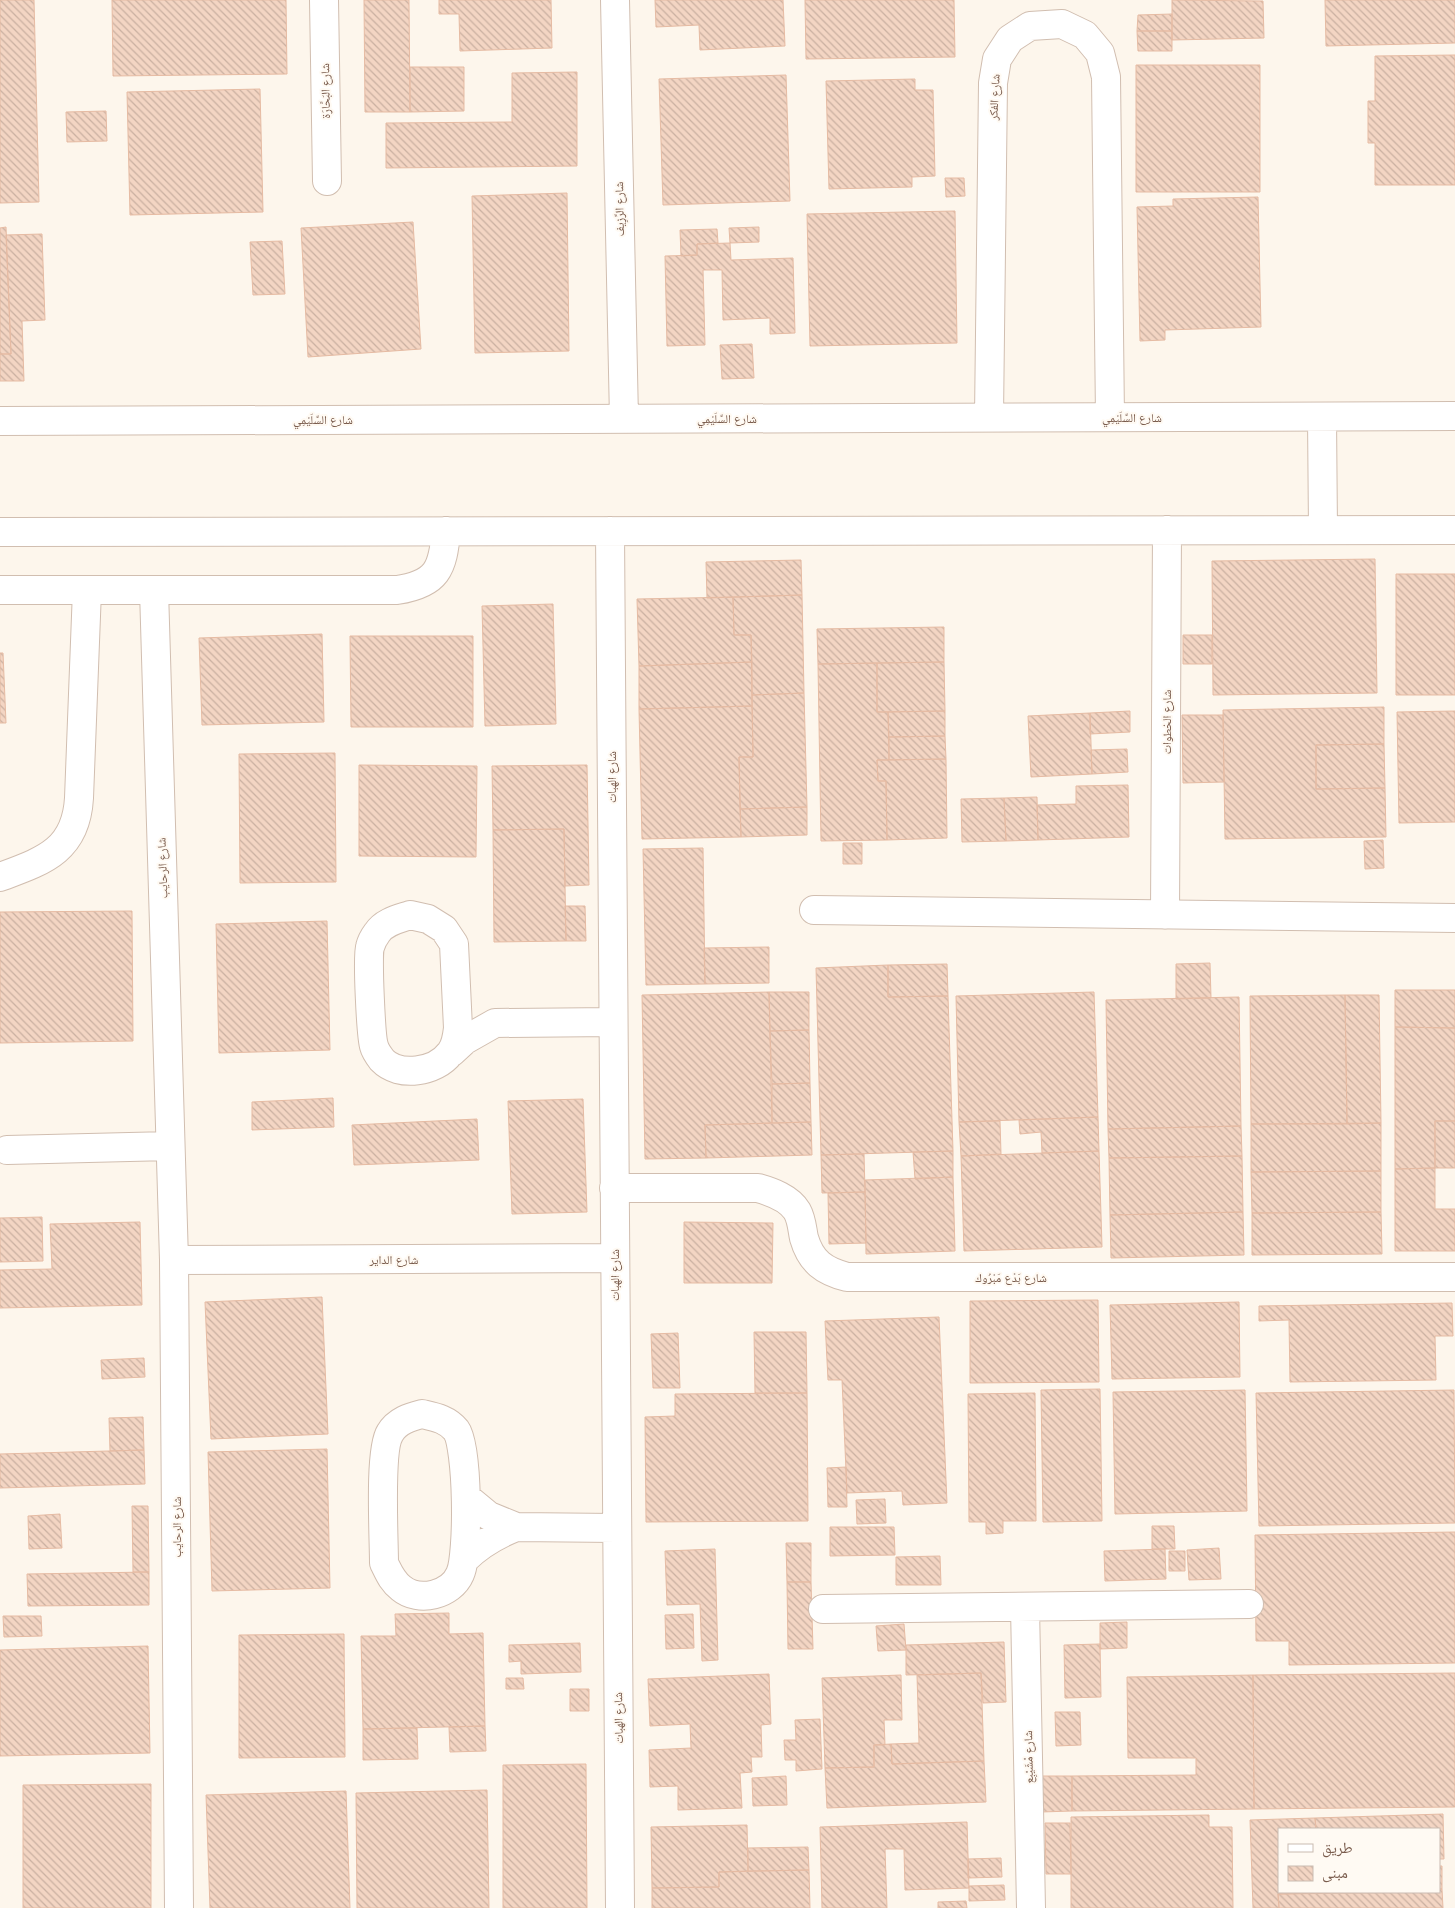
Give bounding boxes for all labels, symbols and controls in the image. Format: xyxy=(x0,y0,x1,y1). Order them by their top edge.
street label: شارع البَحَّارَة xyxy=(316,63,334,119)
street label: شارع الفكر xyxy=(984,73,1004,122)
street label: شارع الرِّزِيف xyxy=(610,181,629,237)
street label: شارع السِّلَيْمِي xyxy=(1102,409,1162,428)
street label: شارع السِّلَيْمِي xyxy=(697,410,757,429)
street label: شارع السِّلَيْمِي xyxy=(293,411,353,430)
street label: شارع الخطوات xyxy=(1158,690,1175,754)
street label: شارع الهبات xyxy=(603,751,620,803)
street label: شارع الرحايب xyxy=(152,837,172,899)
street label: شارع الهبات xyxy=(606,1249,623,1301)
street label: شارع الداير xyxy=(369,1251,419,1268)
street label: شارع بَدْع مَبْرُوك xyxy=(975,1269,1047,1286)
street label: شارع الرحايب xyxy=(168,1496,185,1557)
street label: شارع الهبات xyxy=(609,1692,627,1744)
street label: شارع مْشَيْبِع xyxy=(1019,1730,1037,1784)
legend xyxy=(1278,1828,1440,1893)
text: طريق xyxy=(1322,1837,1353,1858)
text: مبنى xyxy=(1322,1862,1348,1883)

